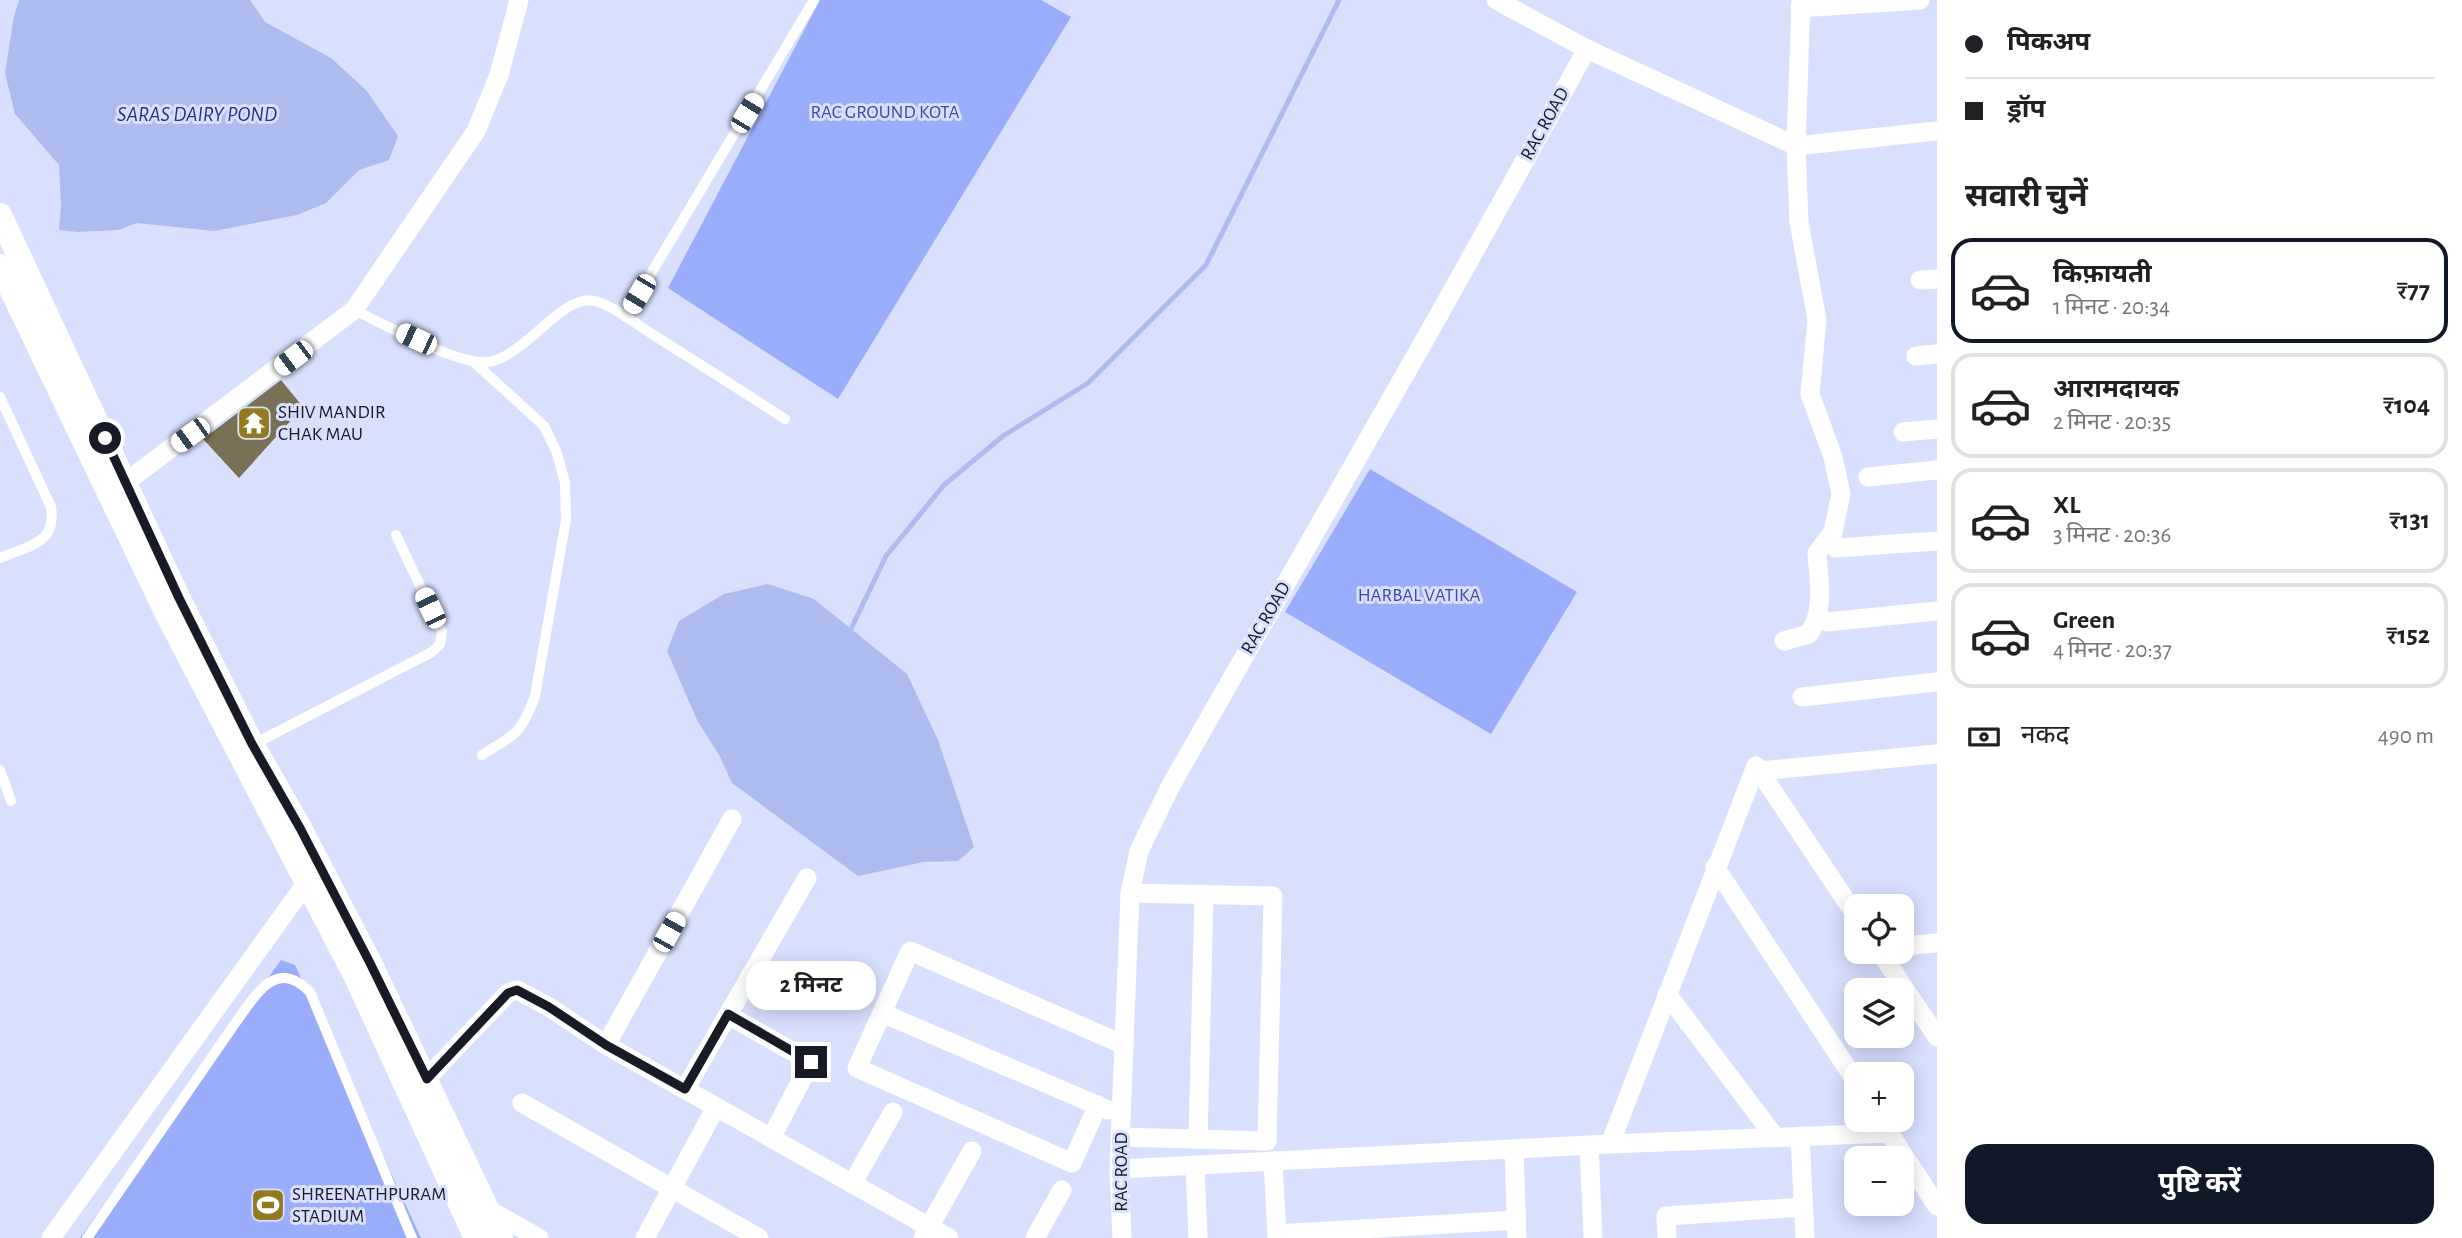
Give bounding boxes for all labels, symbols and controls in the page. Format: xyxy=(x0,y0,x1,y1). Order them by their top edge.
text: पिकअप xyxy=(2007,29,2090,55)
street label: RAC ROAD xyxy=(1517,85,1573,163)
car xyxy=(728,90,767,136)
text: ड्रॉप xyxy=(2007,96,2045,122)
park label: RAC GROUND KOTA xyxy=(811,103,959,122)
water label: SARAS DAIRY POND xyxy=(117,104,277,125)
text: सवारी चुनें xyxy=(1965,180,2088,212)
icon: car xyxy=(1969,259,2032,322)
text: किफ़ायती xyxy=(2053,261,2152,287)
car xyxy=(620,271,659,317)
text: ₹77 xyxy=(2397,277,2430,303)
text: 1 मिनट · 20:34 xyxy=(2053,296,2170,319)
car xyxy=(393,321,440,357)
car xyxy=(270,337,317,379)
icon: car xyxy=(1969,374,2032,437)
text: आरामदायक xyxy=(2053,376,2179,402)
text: ₹104 xyxy=(2383,392,2430,418)
place label: SHIV MANDIR CHAK MAU xyxy=(278,403,385,444)
temple icon: SHIV MANDIR CHAK MAU xyxy=(235,404,273,442)
text: 2 मिनट · 20:35 xyxy=(2053,411,2171,434)
car xyxy=(167,414,214,456)
route start xyxy=(89,422,121,454)
icon: car xyxy=(1969,489,2032,552)
text: XL xyxy=(2053,492,2080,518)
text: ₹131 xyxy=(2389,507,2430,533)
text: 3 मिनट · 20:36 xyxy=(2053,524,2171,547)
street label: RAC ROAD xyxy=(1238,579,1294,657)
car xyxy=(412,585,449,631)
park label: HARBAL VATIKA xyxy=(1358,586,1480,605)
icon: car xyxy=(1969,604,2032,667)
text: Green xyxy=(2053,607,2115,633)
text: ₹152 xyxy=(2386,622,2430,648)
text: 4 मिनट · 20:37 xyxy=(2053,639,2172,662)
icon: cash xyxy=(1965,718,2003,756)
text: नकद xyxy=(2021,722,2069,748)
text: 490 m xyxy=(2378,725,2434,748)
map controls xyxy=(1844,894,1914,1216)
button: locate xyxy=(1844,894,1914,964)
car xyxy=(650,909,689,955)
callout: 2 मिनट xyxy=(746,960,876,1010)
text: 2 मिनट xyxy=(780,974,842,997)
button: layers xyxy=(1844,978,1914,1048)
route end xyxy=(795,1046,827,1078)
button: + xyxy=(1844,1062,1914,1132)
street label: RAC ROAD xyxy=(1112,1132,1131,1212)
button: पुष्टि करें xyxy=(1965,1144,2434,1224)
button: − xyxy=(1844,1146,1914,1216)
place label: SHREENATHPURAM STADIUM xyxy=(292,1185,446,1226)
sports icon: SHREENATHPURAM STADIUM xyxy=(249,1186,287,1224)

